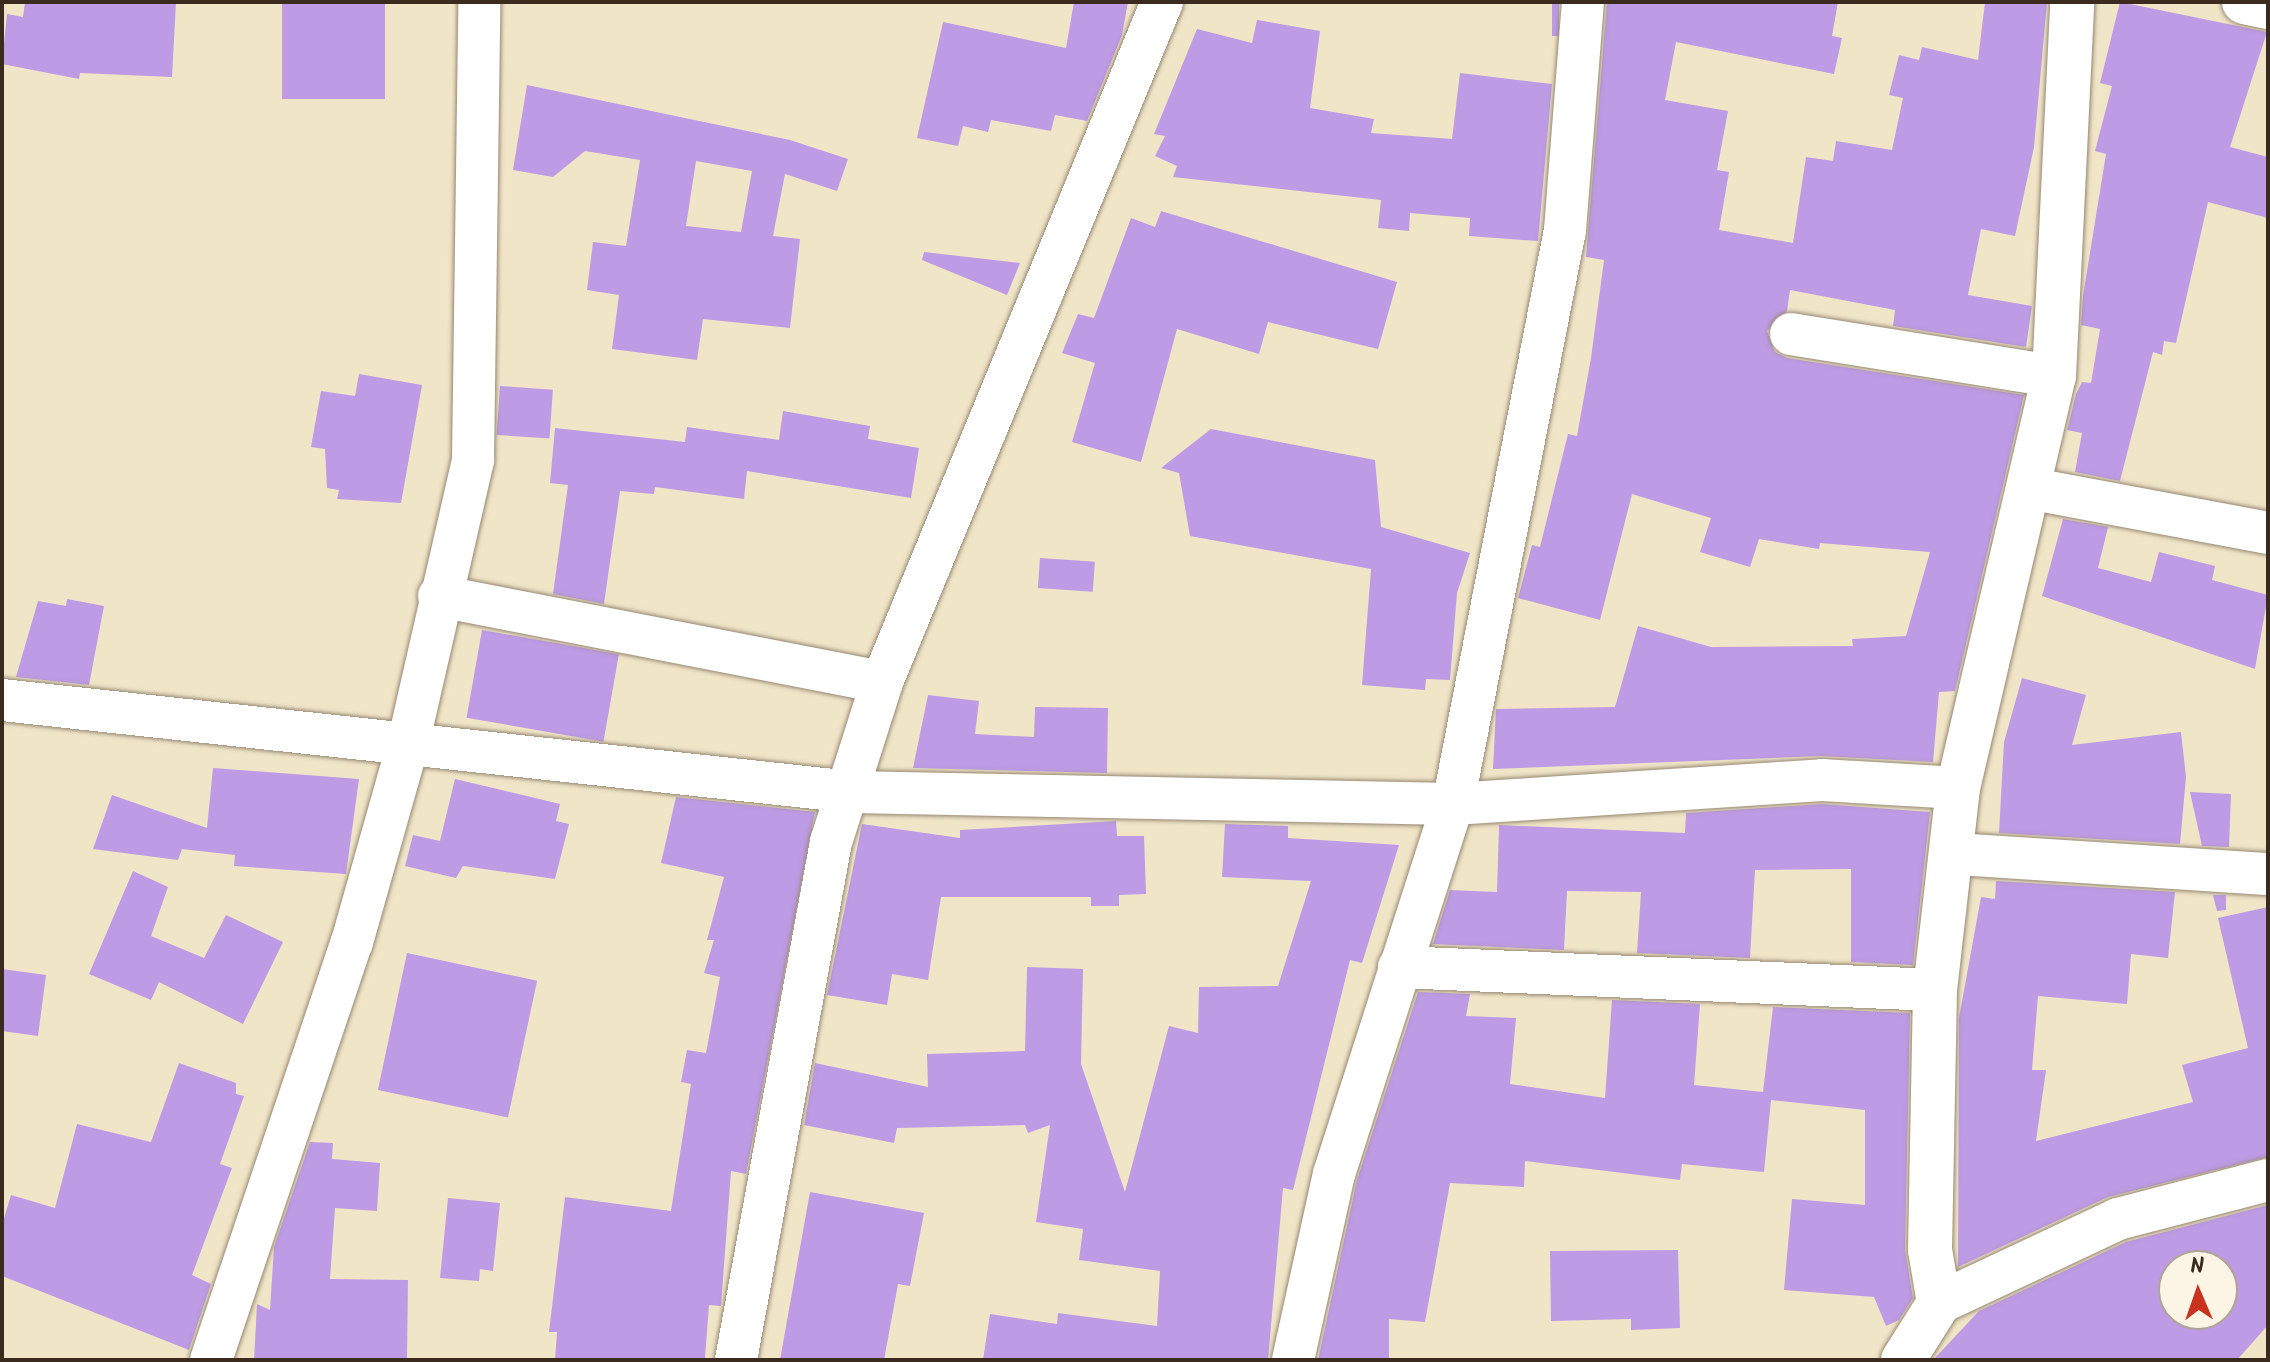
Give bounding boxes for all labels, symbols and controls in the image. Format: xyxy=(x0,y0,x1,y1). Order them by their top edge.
north arrow xyxy=(2158,1250,2238,1330)
text: N xyxy=(2190,1250,2205,1285)

